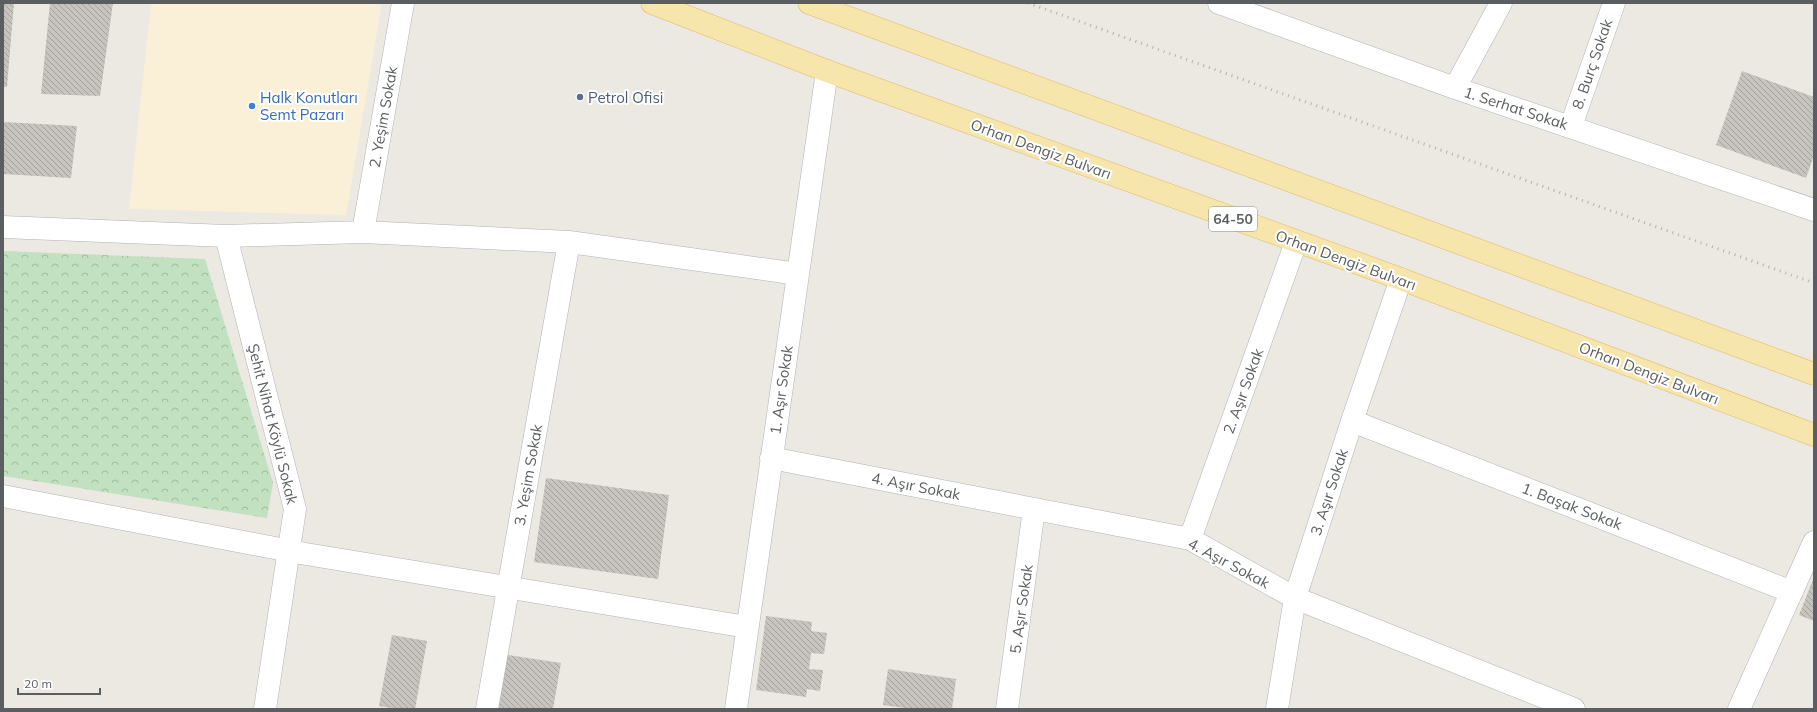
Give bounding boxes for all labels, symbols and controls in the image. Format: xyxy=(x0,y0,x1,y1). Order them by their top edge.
street label: 8. Burç Sokak xyxy=(1568,16,1616,112)
street label: 2. Yeşim Sokak xyxy=(365,64,401,169)
street label: 1. Serhat Sokak xyxy=(1461,82,1571,134)
place label: Halk Konutları Semt Pazarı xyxy=(260,88,358,124)
place label: Petrol Ofisi xyxy=(588,88,663,107)
marker: Petrol Ofisi xyxy=(575,92,585,102)
marker: Halk Konutları Semt Pazarı xyxy=(247,101,257,111)
street label: Orhan Dengiz Bulvarı xyxy=(968,115,1114,183)
road number: 64-50 xyxy=(1209,207,1257,231)
street label: Orhan Dengiz Bulvarı xyxy=(1273,226,1419,294)
street label: Orhan Dengiz Bulvarı xyxy=(1576,338,1722,408)
street label: Şehit Nihat Köylü Sokak xyxy=(244,342,302,507)
street label: 1. Aşır Sokak xyxy=(765,344,797,436)
street label: 2. Aşır Sokak xyxy=(1219,345,1267,436)
street label: 3. Yeşim Sokak xyxy=(510,422,546,527)
street label: 3. Aşır Sokak xyxy=(1306,446,1352,538)
street label: 4. Aşır Sokak xyxy=(870,468,962,504)
street label: 1. Başak Sokak xyxy=(1519,478,1625,534)
street label: 4. Aşır Sokak xyxy=(1185,534,1273,593)
street label: 5. Aşır Sokak xyxy=(1005,563,1037,655)
scale bar xyxy=(18,670,100,696)
text: 20 m xyxy=(24,676,52,691)

